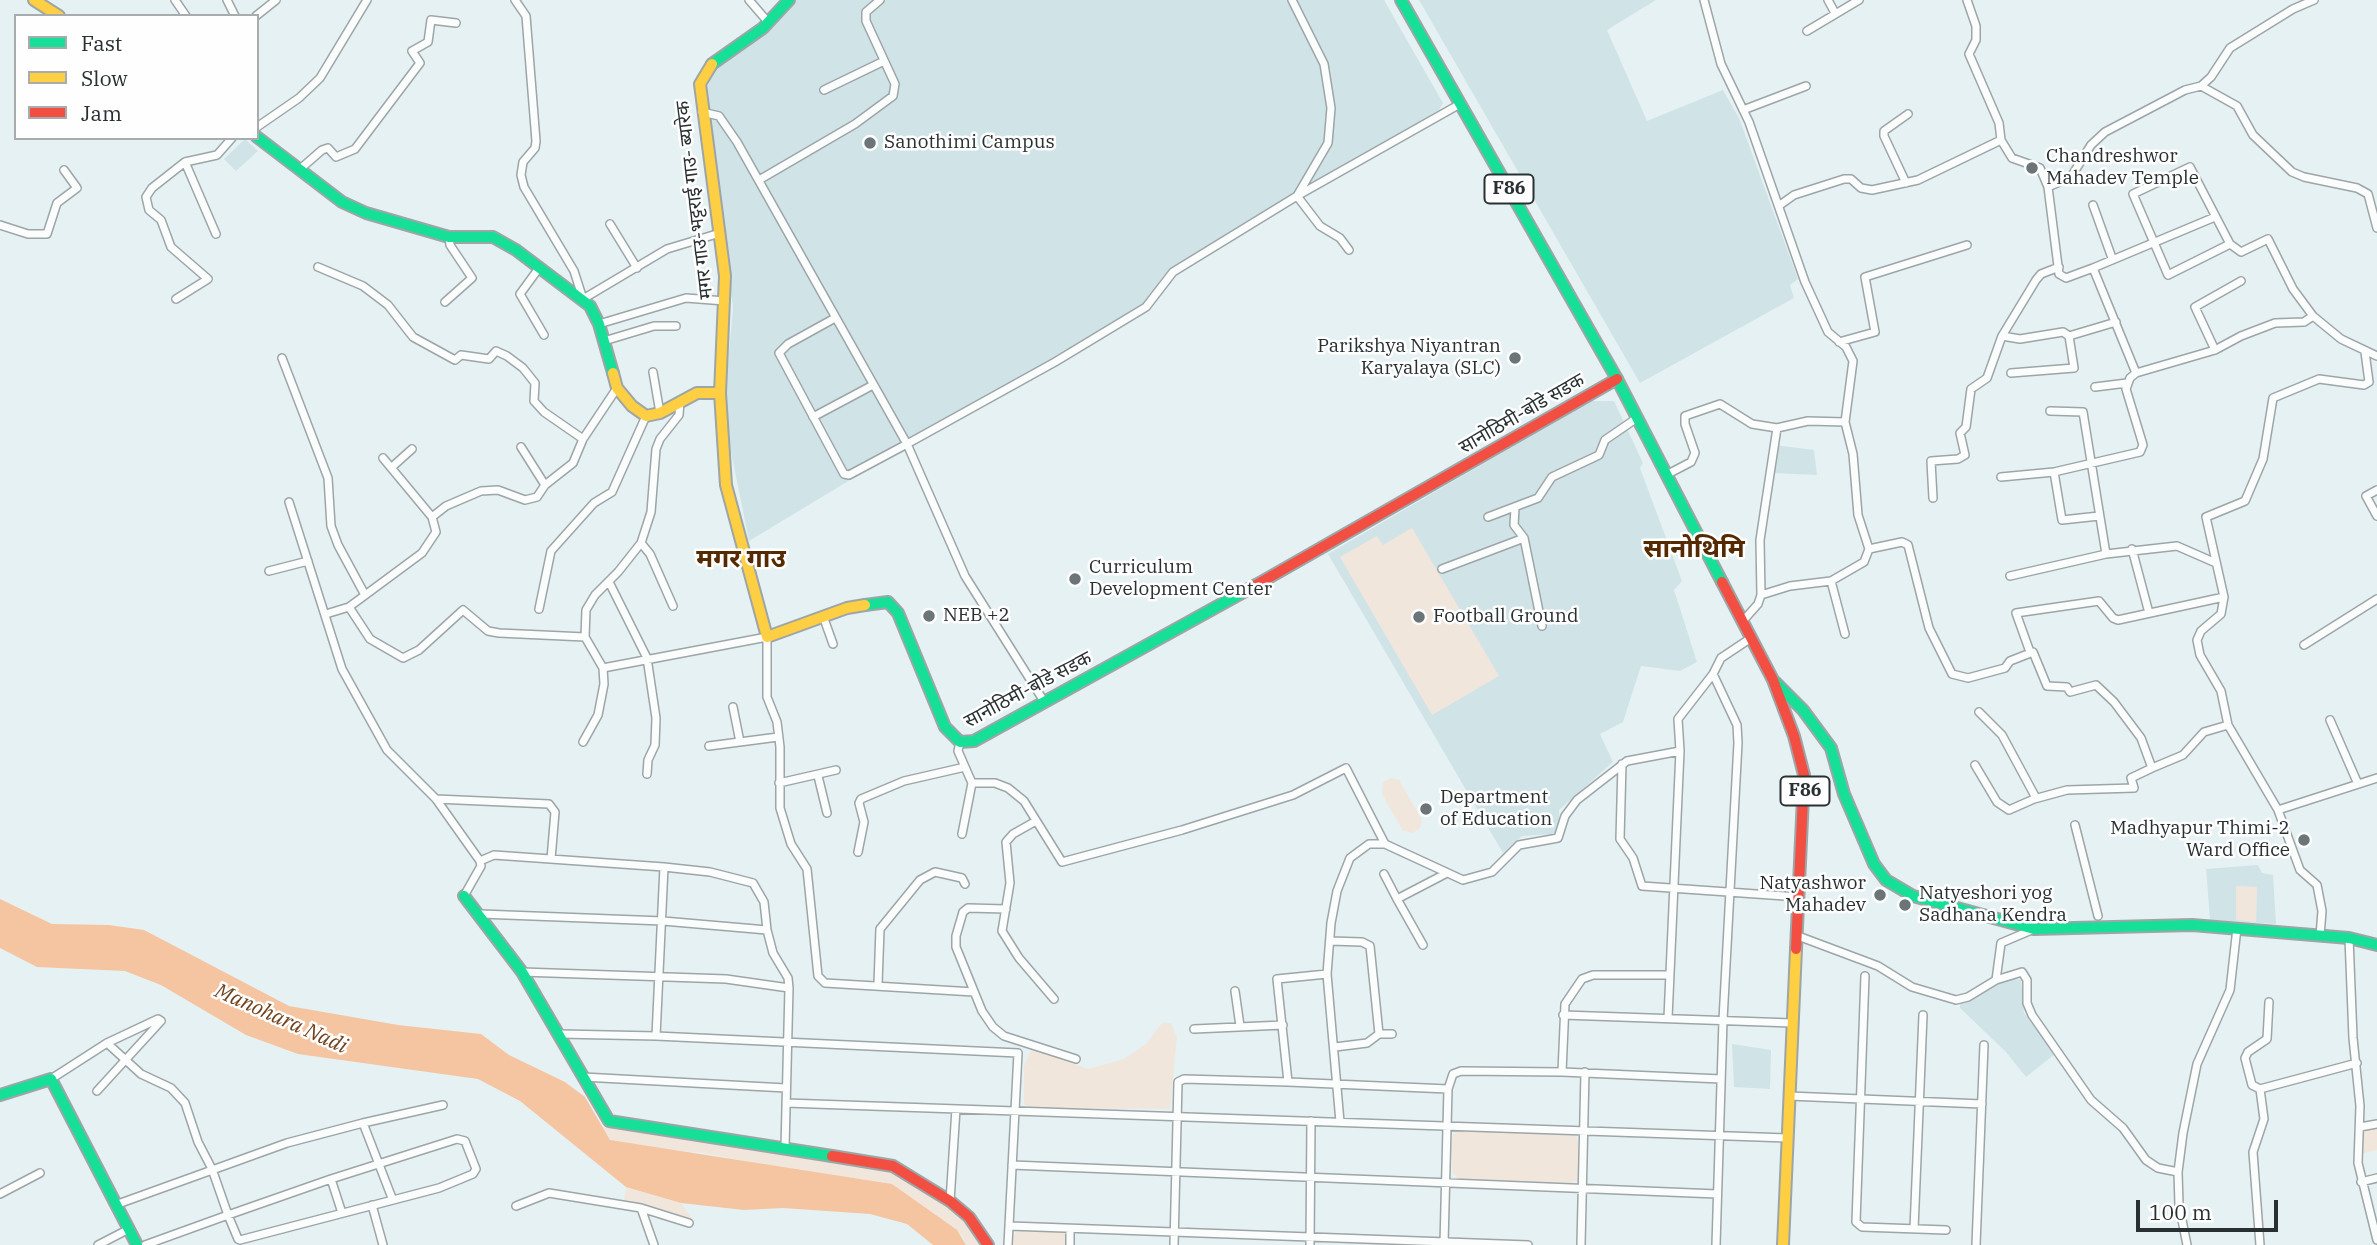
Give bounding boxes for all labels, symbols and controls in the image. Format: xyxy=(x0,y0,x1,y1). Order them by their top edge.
legend xyxy=(14,14,259,140)
text: Fast xyxy=(81,29,122,57)
text: Slow xyxy=(81,64,128,92)
text: Jam xyxy=(81,99,122,127)
street label: मगर गाउ-भट्टराई गाउ- ब्यारेक xyxy=(672,100,718,300)
place label: Sanothimi Campus xyxy=(884,132,1055,154)
marker: Sanothimi Campus xyxy=(862,135,878,151)
place label: Chandreshwor Mahadev Temple xyxy=(2046,146,2199,190)
marker: Chandreshwor Mahadev Temple xyxy=(2024,160,2040,176)
road number: F86 xyxy=(1484,174,1534,204)
place label: Parikshya Niyantran Karyalaya (SLC) xyxy=(1317,336,1501,380)
marker: Parikshya Niyantran Karyalaya (SLC) xyxy=(1507,350,1523,366)
street label: सानोठिमी-बोडे सडक xyxy=(1455,369,1589,459)
district label: सानोथिमि xyxy=(1643,533,1745,565)
district label: मगर गाउ xyxy=(696,543,786,575)
place label: Curriculum Development Center xyxy=(1089,557,1272,601)
marker: Curriculum Development Center xyxy=(1067,571,1083,587)
place label: NEB +2 xyxy=(943,605,1010,627)
place label: Football Ground xyxy=(1433,606,1578,628)
marker: NEB +2 xyxy=(921,608,937,624)
marker: Football Ground xyxy=(1411,609,1427,625)
street label: सानोठिमी-बोडे सडक xyxy=(960,647,1096,733)
road number: F86 xyxy=(1780,776,1829,806)
place label: Department of Education xyxy=(1440,787,1552,831)
marker: Department of Education xyxy=(1418,801,1434,817)
place label: Madhyapur Thimi-2 Ward Office xyxy=(2110,818,2290,862)
marker: Madhyapur Thimi-2 Ward Office xyxy=(2296,832,2312,848)
place label: Natyashwor Mahadev xyxy=(1759,873,1866,917)
place label: Natyeshori yog Sadhana Kendra xyxy=(1919,883,2067,927)
marker: Natyashwor Mahadev xyxy=(1872,887,1888,903)
marker: Natyeshori yog Sadhana Kendra xyxy=(1897,897,1913,913)
water label: Manohara Nadi xyxy=(211,979,351,1059)
scale bar xyxy=(2139,1186,2281,1230)
text: 100 m xyxy=(2149,1198,2212,1226)

